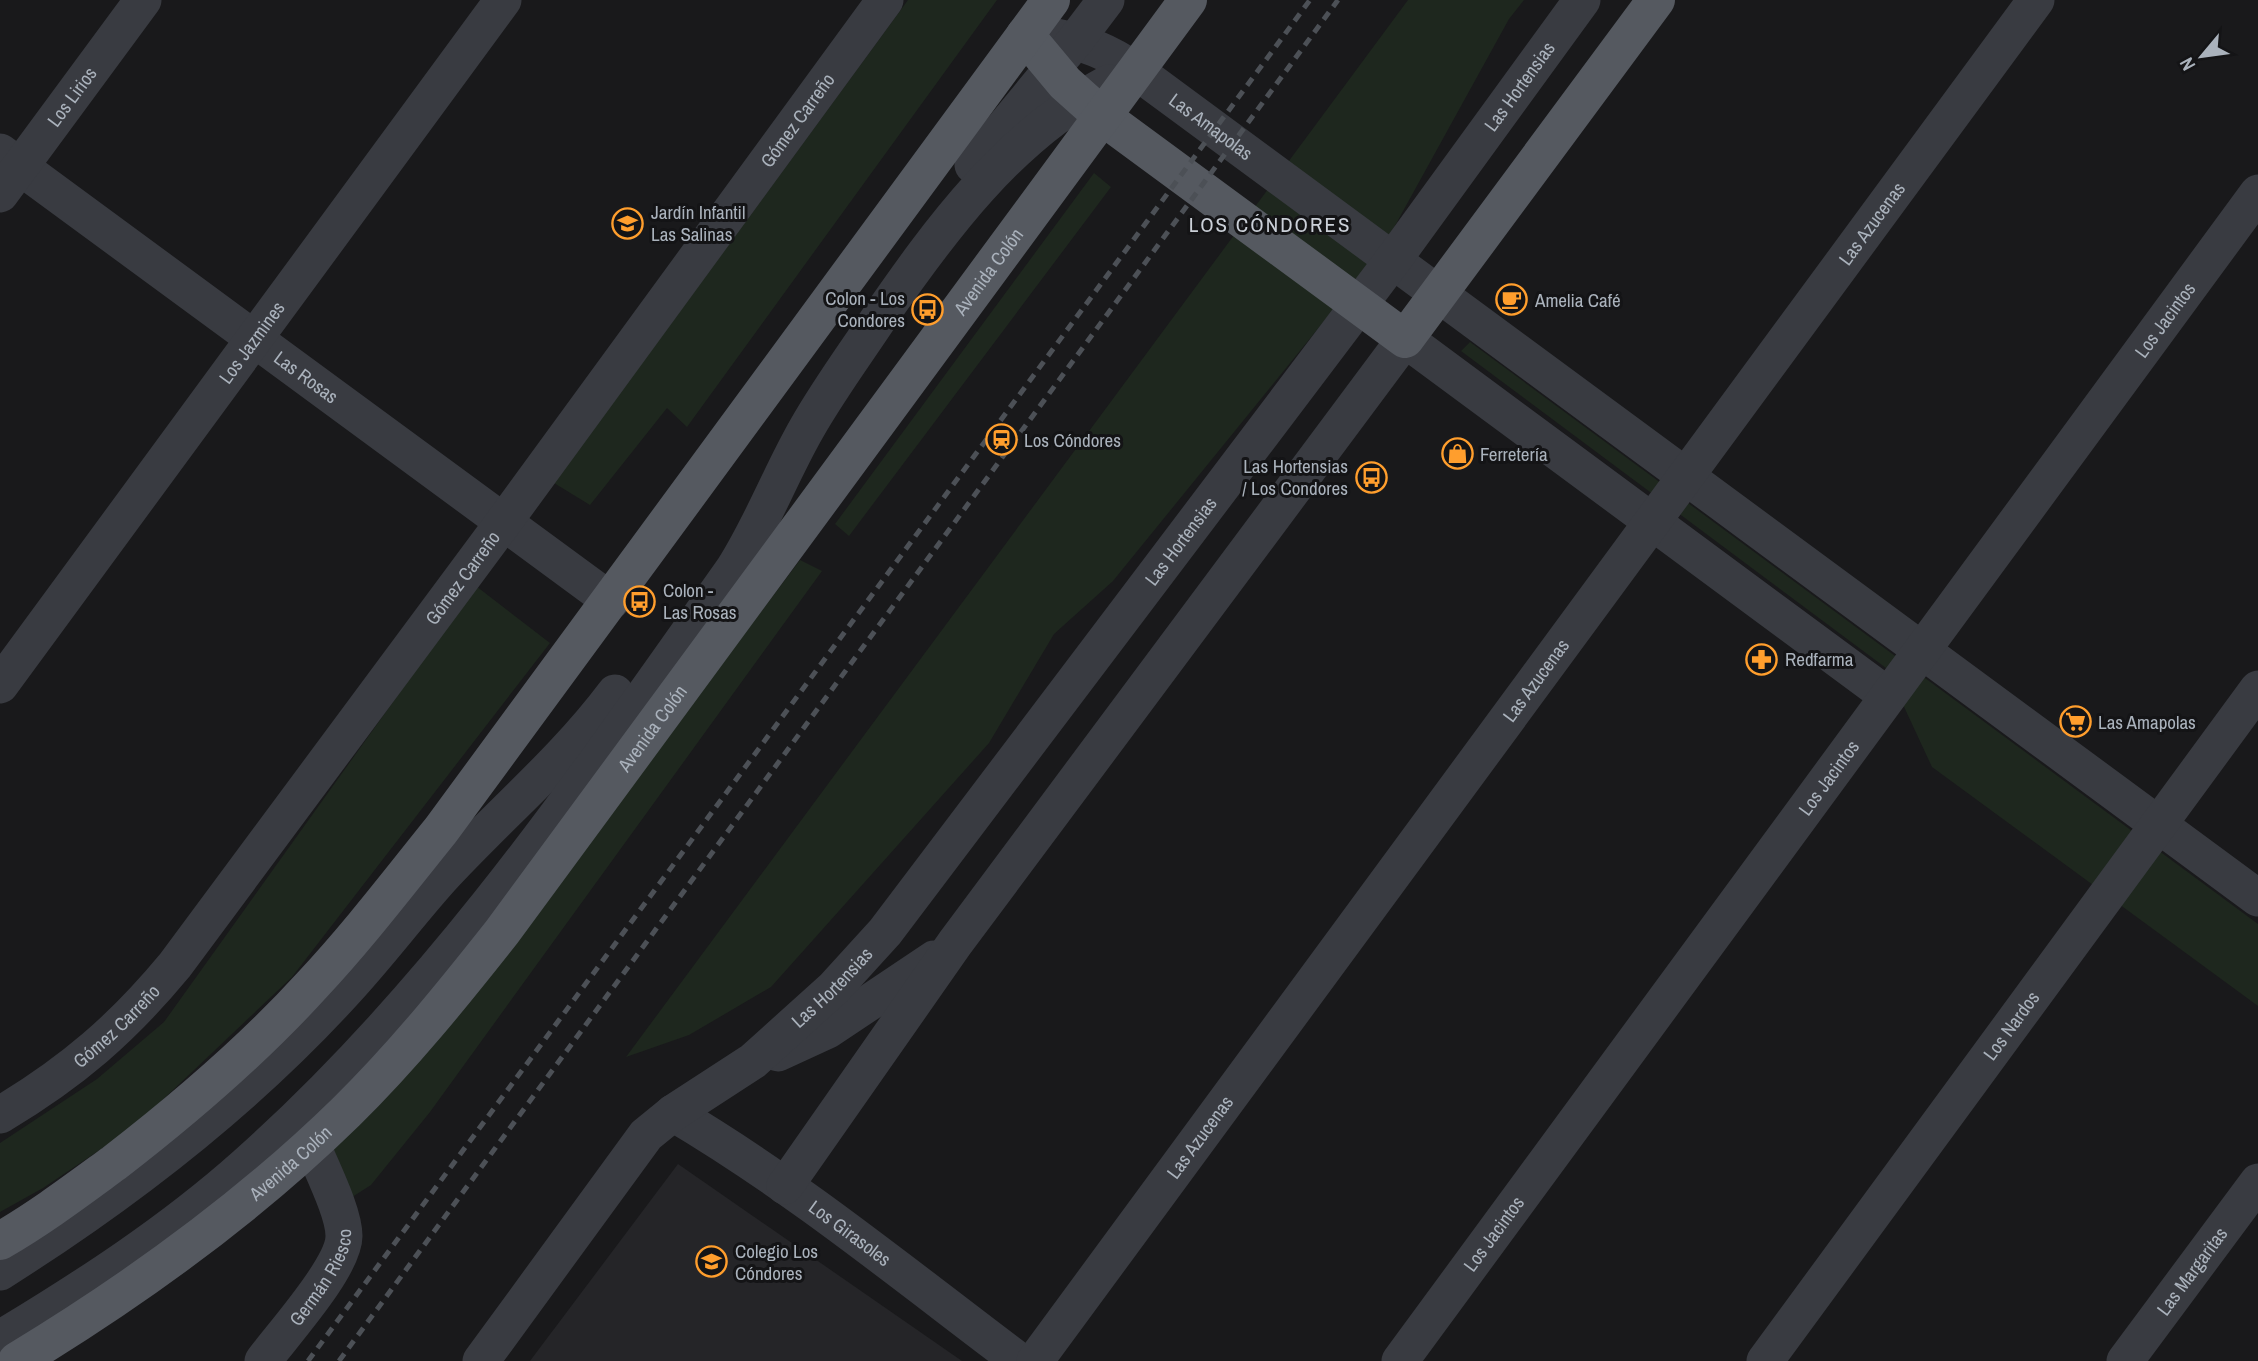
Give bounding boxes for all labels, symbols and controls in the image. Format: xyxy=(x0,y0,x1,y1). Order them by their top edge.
north arrow xyxy=(2167,21,2237,91)
street label: Las Hortensias xyxy=(1478,36,1561,136)
text: N xyxy=(2173,53,2201,75)
street label: Los Lirios xyxy=(41,61,103,132)
street label: Gómez Carreño xyxy=(754,68,840,173)
street label: Las Amapolas xyxy=(1164,87,1258,166)
street label: Las Azucenas xyxy=(1832,177,1911,270)
place label: Jardín Infantil Las Salinas xyxy=(651,199,745,247)
school or university icon: Jardín Infantil Las Salinas xyxy=(611,206,645,240)
district label: LOS CÓNDORES xyxy=(1189,210,1351,239)
street label: Avenida Colón xyxy=(947,223,1029,321)
street label: Los Jacintos xyxy=(2128,277,2201,363)
cafe icon: Amelia Café xyxy=(1495,283,1529,317)
place label: Colon - Los Condores xyxy=(825,285,905,333)
place label: Amelia Café xyxy=(1534,287,1621,313)
bus stop icon: Colon - Los Condores xyxy=(911,292,945,326)
street label: Los Jazmines xyxy=(213,296,291,389)
street label: Las Rosas xyxy=(269,345,344,409)
station icon: Los Cóndores xyxy=(984,423,1018,457)
place label: Los Cóndores xyxy=(1024,427,1121,453)
shop icon: Ferretería xyxy=(1440,437,1474,471)
place label: Ferretería xyxy=(1480,441,1548,467)
place label: Las Hortensias / Los Condores xyxy=(1242,453,1348,501)
bus stop icon: Las Hortensias / Los Condores xyxy=(1354,460,1388,494)
street label: Las Hortensias xyxy=(1139,491,1223,591)
street label: Gómez Carreño xyxy=(419,525,506,630)
place label: Colon - Las Rosas xyxy=(663,577,737,625)
bus stop icon: Colon - Las Rosas xyxy=(623,584,657,618)
street label: Las Azucenas xyxy=(1496,633,1575,727)
pharmacy icon: Redfarma xyxy=(1745,642,1779,676)
place label: Redfarma xyxy=(1785,646,1854,672)
street label: Avenida Colón xyxy=(611,679,693,778)
supermarket icon: Las Amapolas xyxy=(2058,705,2092,739)
place label: Las Amapolas xyxy=(2098,709,2196,735)
street label: Los Jacintos xyxy=(1792,734,1865,820)
street label: Las Hortensias xyxy=(786,941,878,1034)
street label: Gómez Carreño xyxy=(68,979,166,1074)
street label: Los Nardos xyxy=(1977,986,2045,1065)
street label: Las Azucenas xyxy=(1160,1090,1239,1184)
street label: Avenida Colón xyxy=(243,1119,337,1207)
street label: Los Jacintos xyxy=(1457,1191,1530,1277)
street label: Los Girasoles xyxy=(804,1194,897,1272)
street label: Las Margaritas xyxy=(2150,1221,2233,1321)
street label: Germán Riesco xyxy=(283,1228,357,1331)
place label: Colegio Los Cóndores xyxy=(735,1238,818,1286)
school or university icon: Colegio Los Cóndores xyxy=(695,1245,729,1279)

